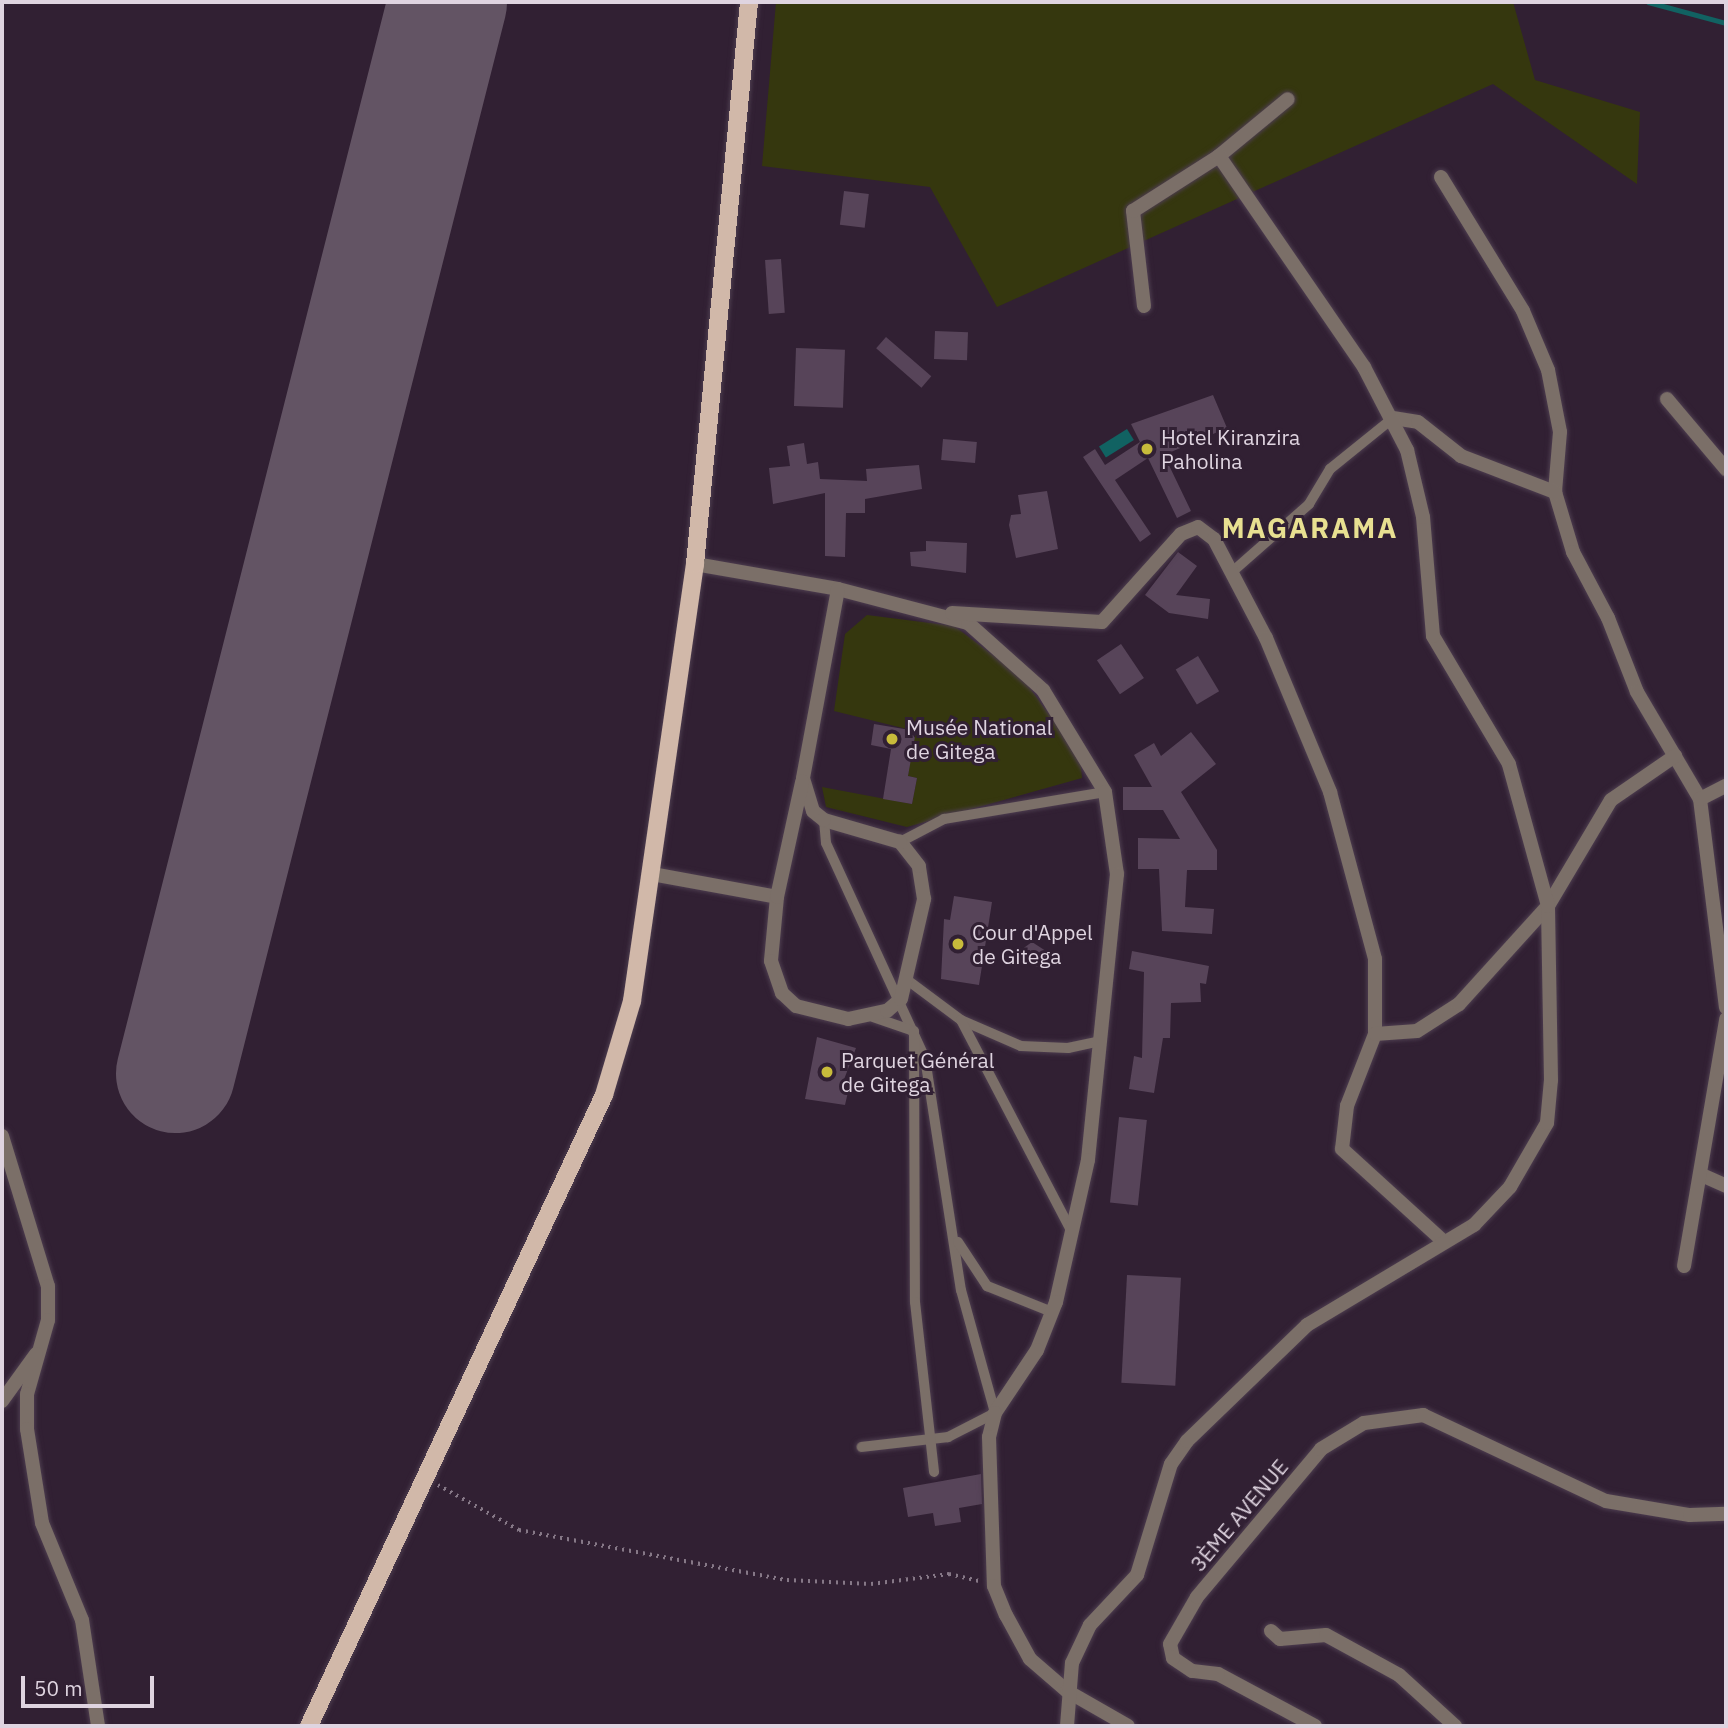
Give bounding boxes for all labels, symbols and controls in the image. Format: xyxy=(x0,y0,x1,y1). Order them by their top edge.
place label: Hotel Kiranzira Paholina xyxy=(1161,424,1300,474)
marker: Hotel Kiranzira Paholina xyxy=(1139,441,1155,457)
district label: MAGARAMA xyxy=(1223,511,1397,545)
place label: Musée National de Gitega xyxy=(906,714,1053,764)
marker: Musée National de Gitega xyxy=(884,731,900,747)
place label: Cour d'Appel de Gitega xyxy=(972,919,1093,969)
marker: Cour d'Appel de Gitega xyxy=(950,936,966,952)
place label: Parquet Général de Gitega xyxy=(841,1047,994,1097)
marker: Parquet Général de Gitega xyxy=(819,1064,835,1080)
street label: 3ÈME AVENUE xyxy=(1185,1454,1293,1576)
scale bar xyxy=(24,1662,158,1706)
text: 50 m xyxy=(34,1674,83,1702)

